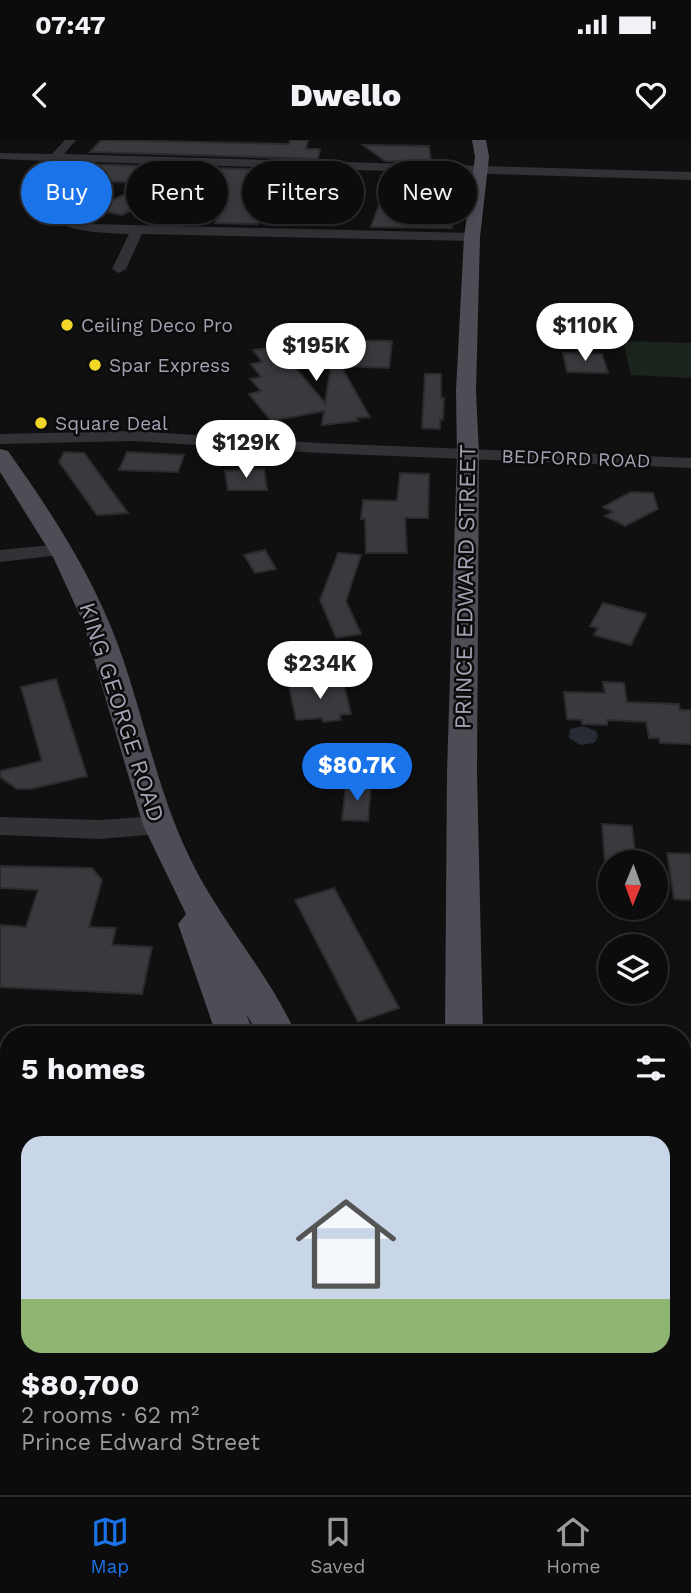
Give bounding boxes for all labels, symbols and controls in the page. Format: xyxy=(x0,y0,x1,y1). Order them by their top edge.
text: 07:47 xyxy=(35,10,106,40)
icon: back xyxy=(21,76,59,114)
text: Dwello xyxy=(290,76,401,114)
icon: heart xyxy=(632,76,670,114)
chip: Buy xyxy=(21,161,112,224)
chip: Rent xyxy=(126,161,228,224)
chip: Filters xyxy=(242,161,364,224)
chip: New xyxy=(378,161,477,224)
pin: $110K xyxy=(536,304,634,363)
text: $110K xyxy=(552,312,618,339)
place label: Ceiling Deco Pro xyxy=(81,314,233,337)
marker: Ceiling Deco Pro xyxy=(59,317,75,333)
pin: $195K xyxy=(267,324,365,383)
text: $195K xyxy=(282,332,350,359)
place label: Spar Express xyxy=(109,354,230,377)
marker: Spar Express xyxy=(87,357,103,373)
place label: Square Deal xyxy=(55,412,168,435)
marker: Square Deal xyxy=(33,415,49,431)
pin: $129K xyxy=(197,420,295,480)
text: $129K xyxy=(212,429,280,456)
street label: PRINCE EDWARD STREET xyxy=(450,444,481,730)
street label: BEDFORD ROAD xyxy=(501,444,651,473)
street label: KING GEORGE ROAD xyxy=(73,599,170,825)
pin: $234K xyxy=(271,642,369,701)
text: $234K xyxy=(284,650,356,677)
pin: $80.7K xyxy=(300,744,414,803)
text: $80.7K xyxy=(318,752,396,779)
north arrow xyxy=(598,850,668,920)
map controls xyxy=(598,850,668,1004)
button: layers xyxy=(598,934,668,1004)
icon: filters xyxy=(632,1049,670,1087)
text: 5 homes xyxy=(21,1051,145,1086)
icon: home xyxy=(283,1181,409,1307)
text: $80,700 xyxy=(21,1367,140,1402)
text: 2 rooms · 62 m² xyxy=(21,1402,199,1429)
text: Prince Edward Street xyxy=(21,1429,260,1456)
tab: Map xyxy=(90,1513,129,1578)
tab: Saved xyxy=(310,1513,365,1578)
tab: Home xyxy=(546,1513,601,1578)

